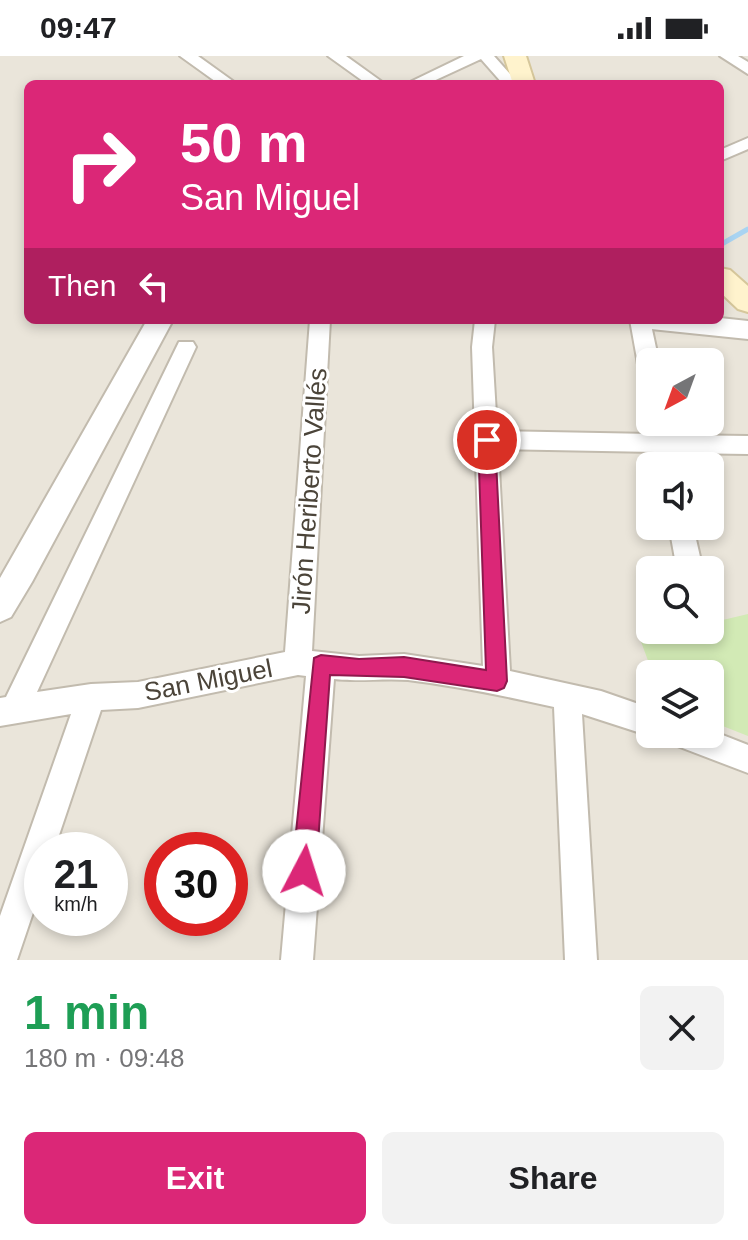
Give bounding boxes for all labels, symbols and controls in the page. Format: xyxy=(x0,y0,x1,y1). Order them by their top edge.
text: 09:47 xyxy=(40,11,117,44)
text: 50 m xyxy=(180,111,308,174)
icon: right xyxy=(48,112,152,216)
text: San Miguel xyxy=(180,177,360,218)
icon: left xyxy=(132,264,176,308)
text: Then xyxy=(48,269,116,302)
north arrow xyxy=(636,348,724,436)
map controls xyxy=(636,348,724,748)
street label: Jirón Heriberto Vallés xyxy=(285,367,333,615)
pin xyxy=(453,406,521,474)
icon: arrive xyxy=(465,418,509,462)
button: sound xyxy=(636,452,724,540)
button: search xyxy=(636,556,724,644)
street label: San Miguel xyxy=(141,653,275,707)
button: layers xyxy=(636,660,724,748)
position arrow xyxy=(262,829,346,913)
speed limit sign: 30 xyxy=(144,832,248,936)
text: 21 xyxy=(54,852,98,896)
text: km/h xyxy=(54,893,98,915)
text: 1 min xyxy=(24,986,149,1039)
button: close xyxy=(640,986,724,1070)
text: 180 m · 09:48 xyxy=(24,1043,184,1073)
button: Exit xyxy=(24,1132,366,1224)
button: Share xyxy=(382,1132,724,1224)

